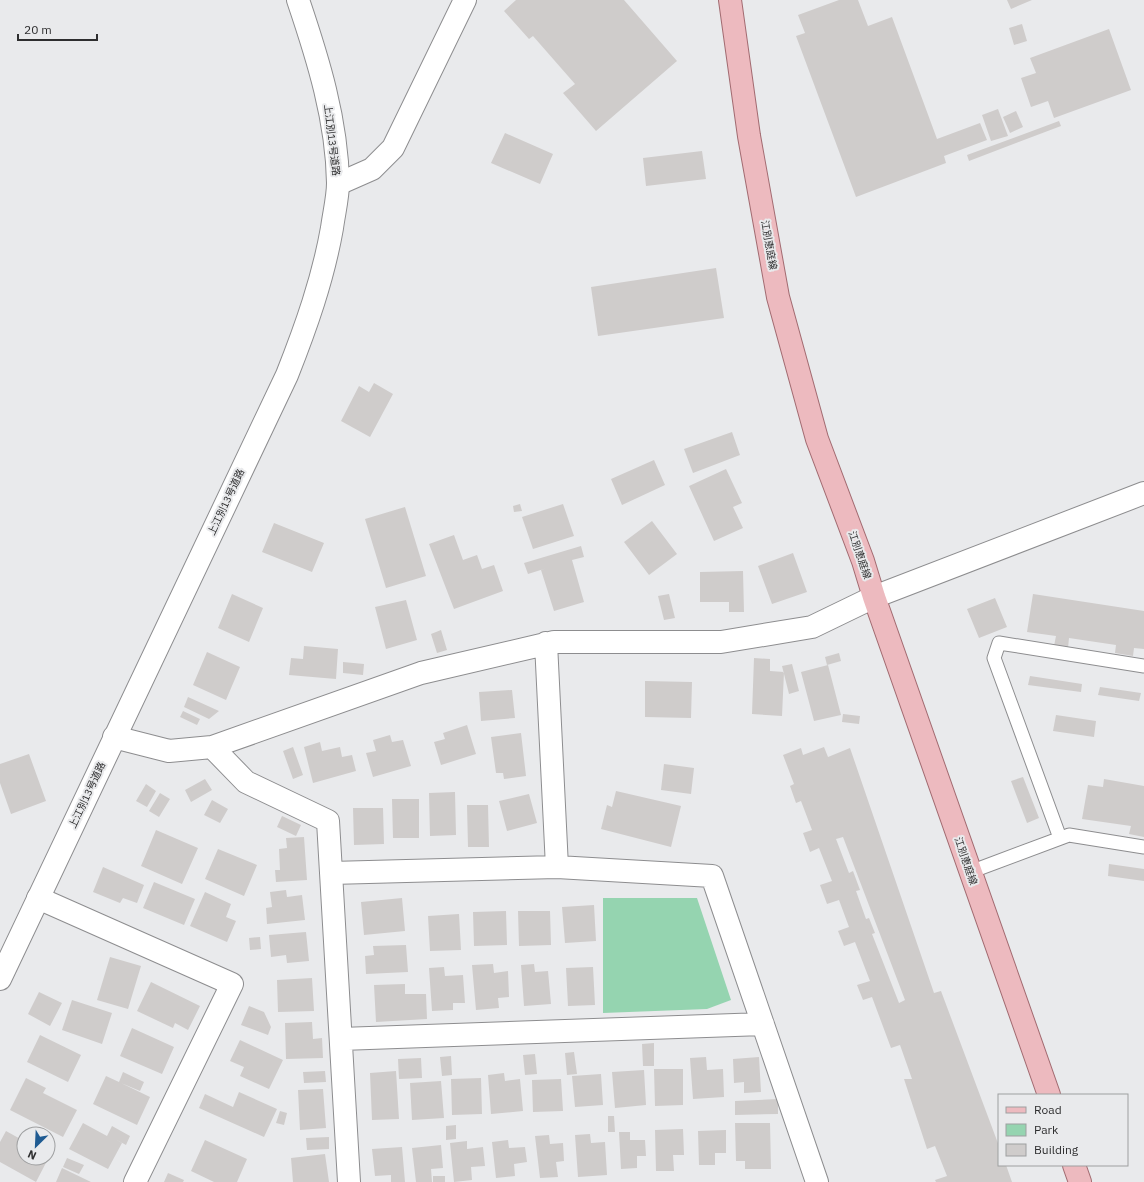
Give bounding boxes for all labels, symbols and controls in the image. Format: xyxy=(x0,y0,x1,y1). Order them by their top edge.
scale bar xyxy=(18,16,97,42)
text: 20 m xyxy=(24,22,52,37)
street label: 上江別13号道路 xyxy=(321,103,343,177)
street label: 江別恵庭線 xyxy=(758,219,780,271)
street label: 上江別13号道路 xyxy=(205,467,247,537)
street label: 江別恵庭線 xyxy=(846,529,874,581)
street label: 上江別13号道路 xyxy=(66,760,108,830)
street label: 江別恵庭線 xyxy=(952,835,980,887)
legend xyxy=(998,1094,1128,1166)
text: Road xyxy=(1034,1102,1062,1117)
text: Park xyxy=(1034,1122,1059,1137)
north arrow xyxy=(16,1126,56,1166)
text: Building xyxy=(1034,1142,1079,1157)
text: N xyxy=(25,1147,38,1163)

